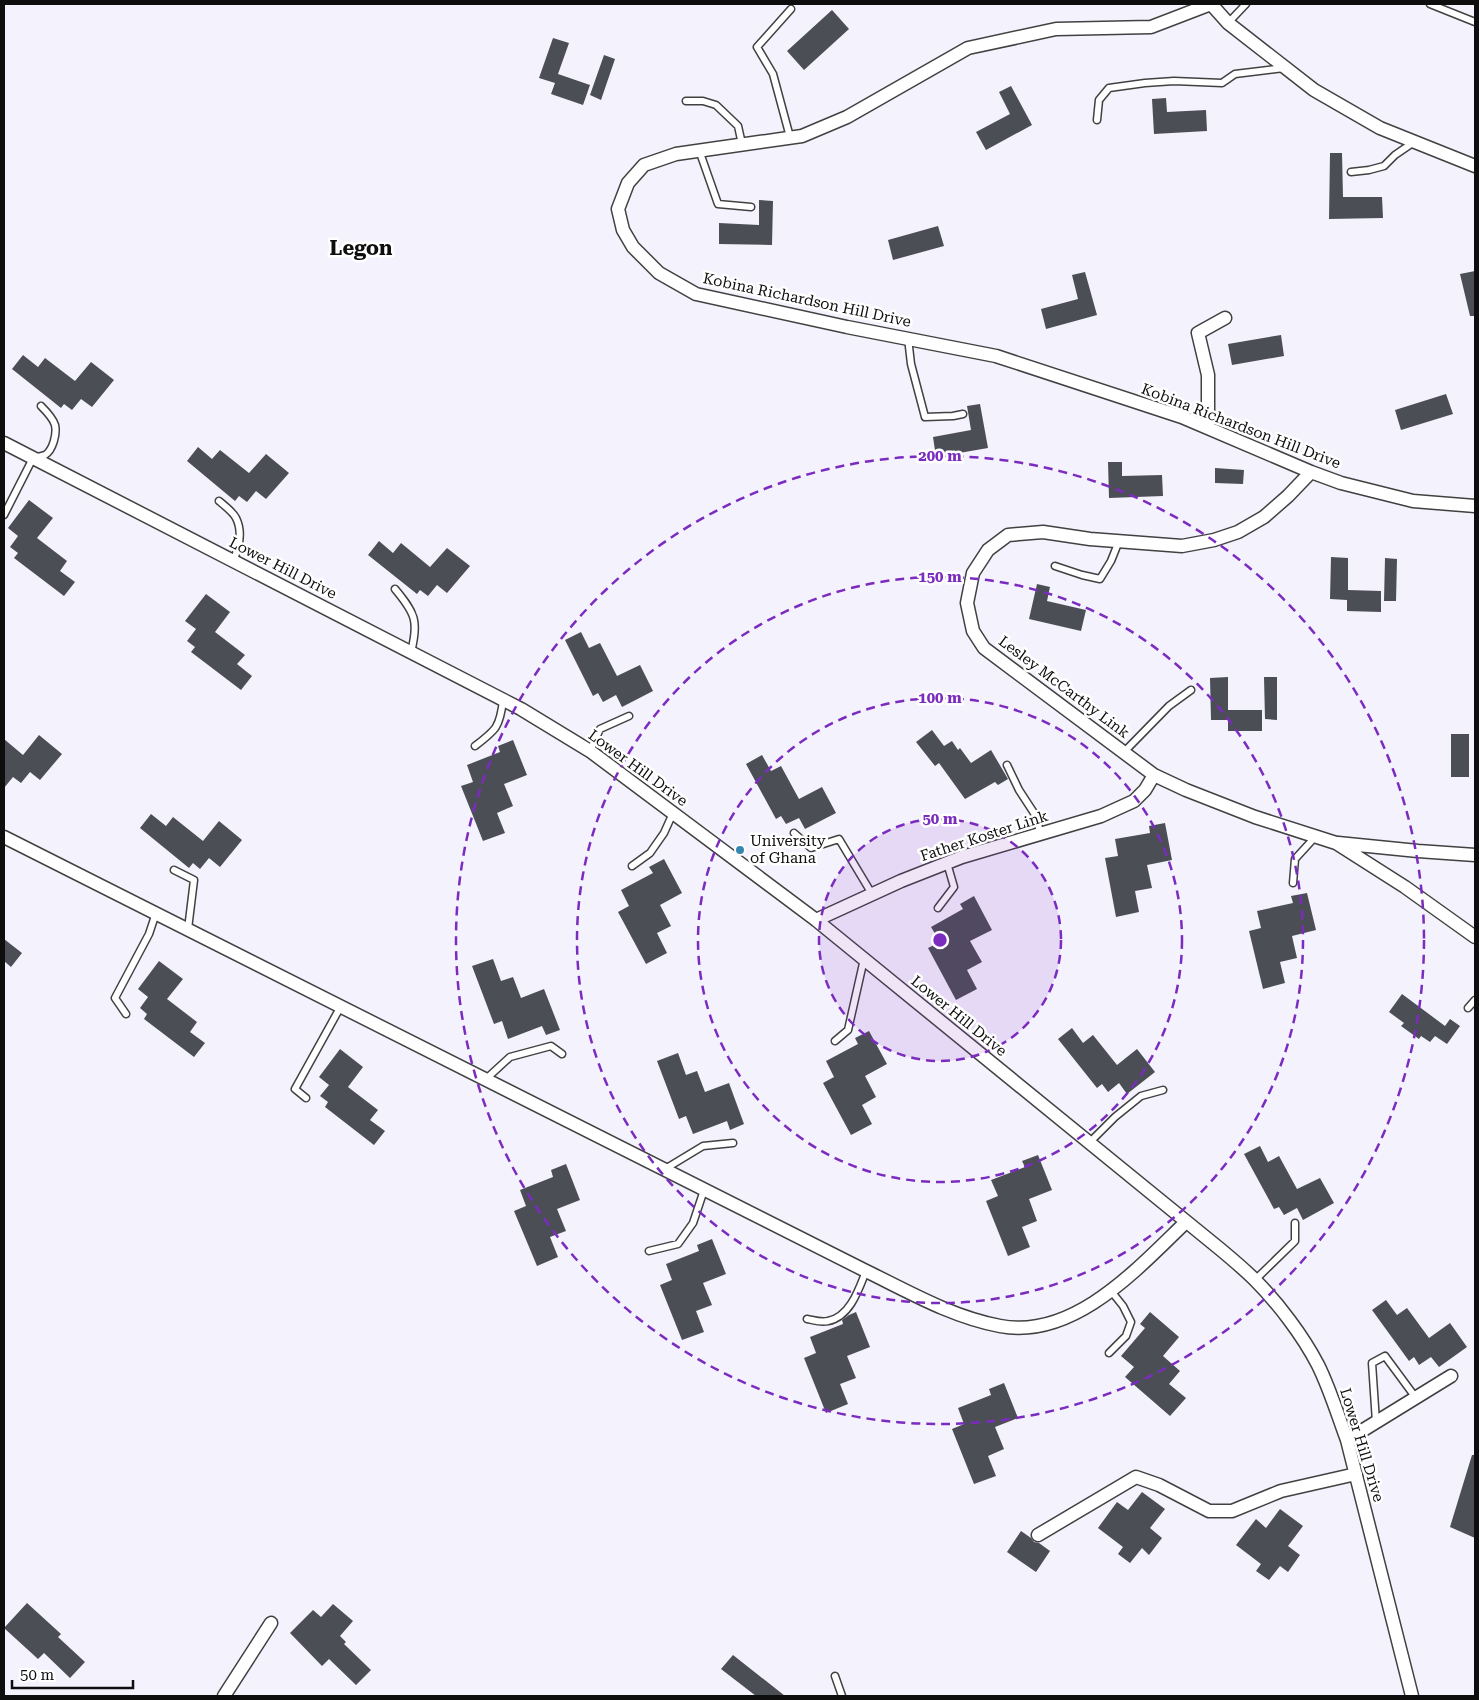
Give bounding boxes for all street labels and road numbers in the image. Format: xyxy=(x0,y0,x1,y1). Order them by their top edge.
street label: Kobina Richardson Hill Drive xyxy=(701,269,913,331)
street label: Kobina Richardson Hill Drive xyxy=(1139,380,1343,472)
street label: Lower Hill Drive xyxy=(226,533,340,603)
street label: Lesley McCarthy Link xyxy=(995,632,1133,742)
street label: Lower Hill Drive xyxy=(585,726,691,810)
street label: Father Koster Link xyxy=(918,807,1051,865)
street label: Lower Hill Drive xyxy=(907,972,1011,1060)
street label: Lower Hill Drive xyxy=(1336,1386,1388,1504)

